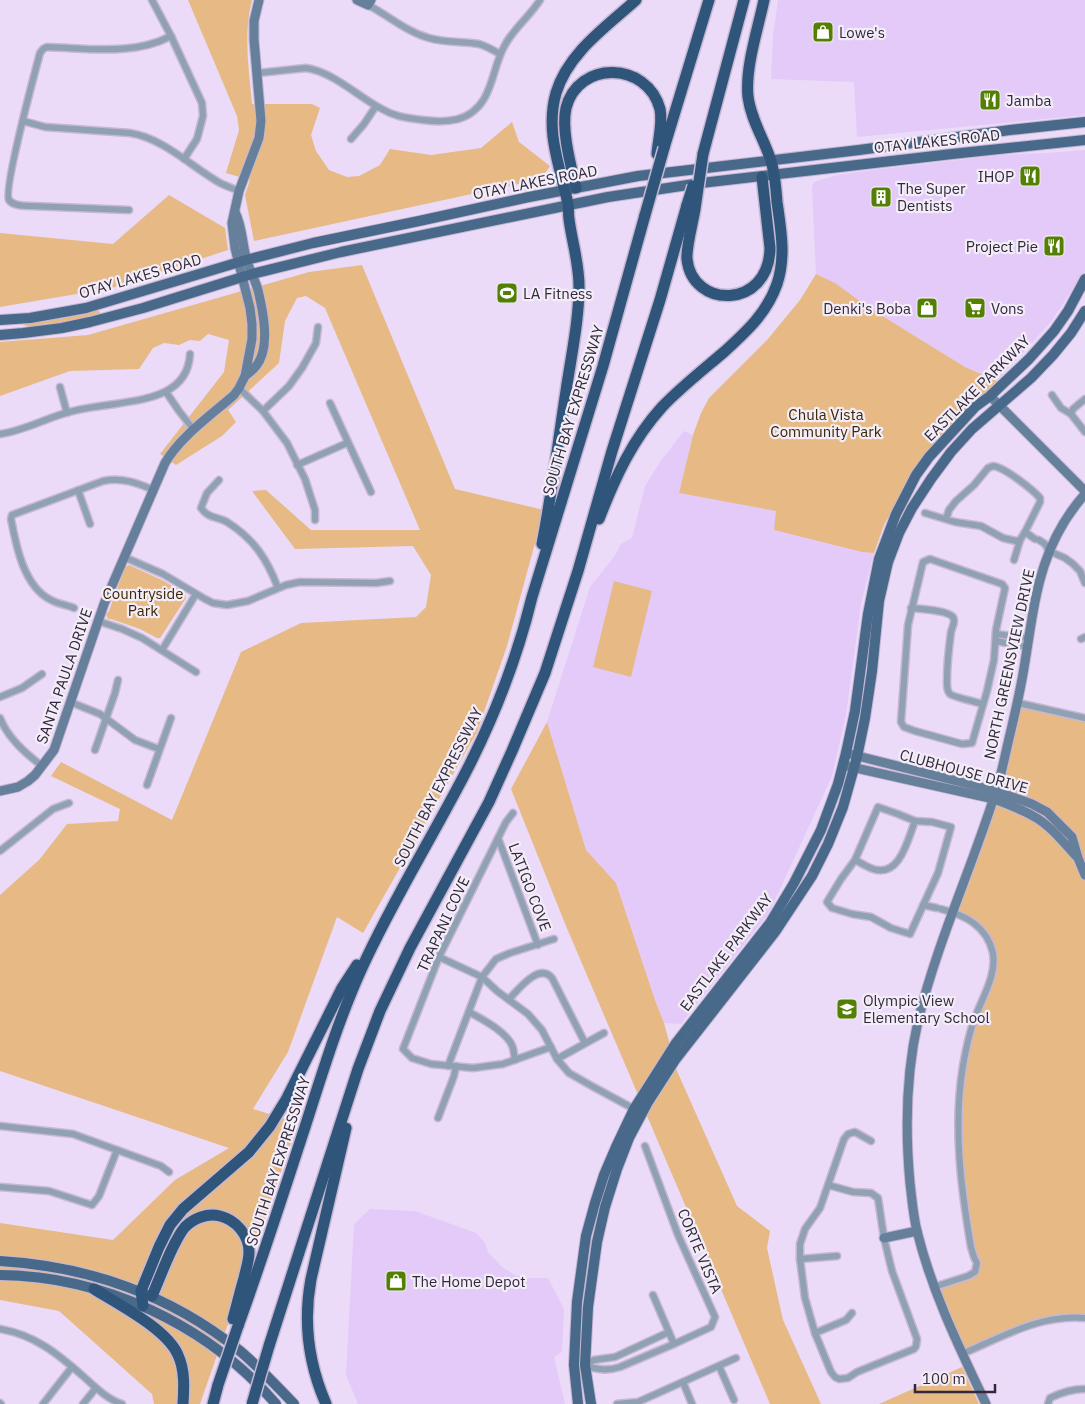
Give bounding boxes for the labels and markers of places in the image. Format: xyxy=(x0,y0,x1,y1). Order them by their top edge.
shop icon: Lowe's xyxy=(811,20,835,44)
place label: Lowe's xyxy=(839,23,885,42)
restaurant icon: Jamba xyxy=(978,88,1002,112)
place label: Jamba xyxy=(1006,91,1051,110)
restaurant icon: IHOP xyxy=(1018,164,1042,188)
place label: IHOP xyxy=(978,167,1014,186)
place label: The Super Dentists xyxy=(897,179,966,215)
building icon: The Super Dentists xyxy=(869,185,893,209)
restaurant icon: Project Pie xyxy=(1042,234,1066,258)
place label: Project Pie xyxy=(966,237,1038,256)
sports icon: LA Fitness xyxy=(495,281,519,305)
place label: LA Fitness xyxy=(523,284,593,303)
shop icon: Denki's Boba xyxy=(915,296,939,320)
supermarket icon: Vons xyxy=(963,296,987,320)
place label: Denki's Boba xyxy=(823,299,911,318)
place label: Vons xyxy=(991,299,1024,318)
place label: Olympic View Elementary School xyxy=(863,991,990,1027)
school or university icon: Olympic View Elementary School xyxy=(835,997,859,1021)
shop icon: The Home Depot xyxy=(384,1269,408,1293)
place label: The Home Depot xyxy=(412,1272,525,1291)

